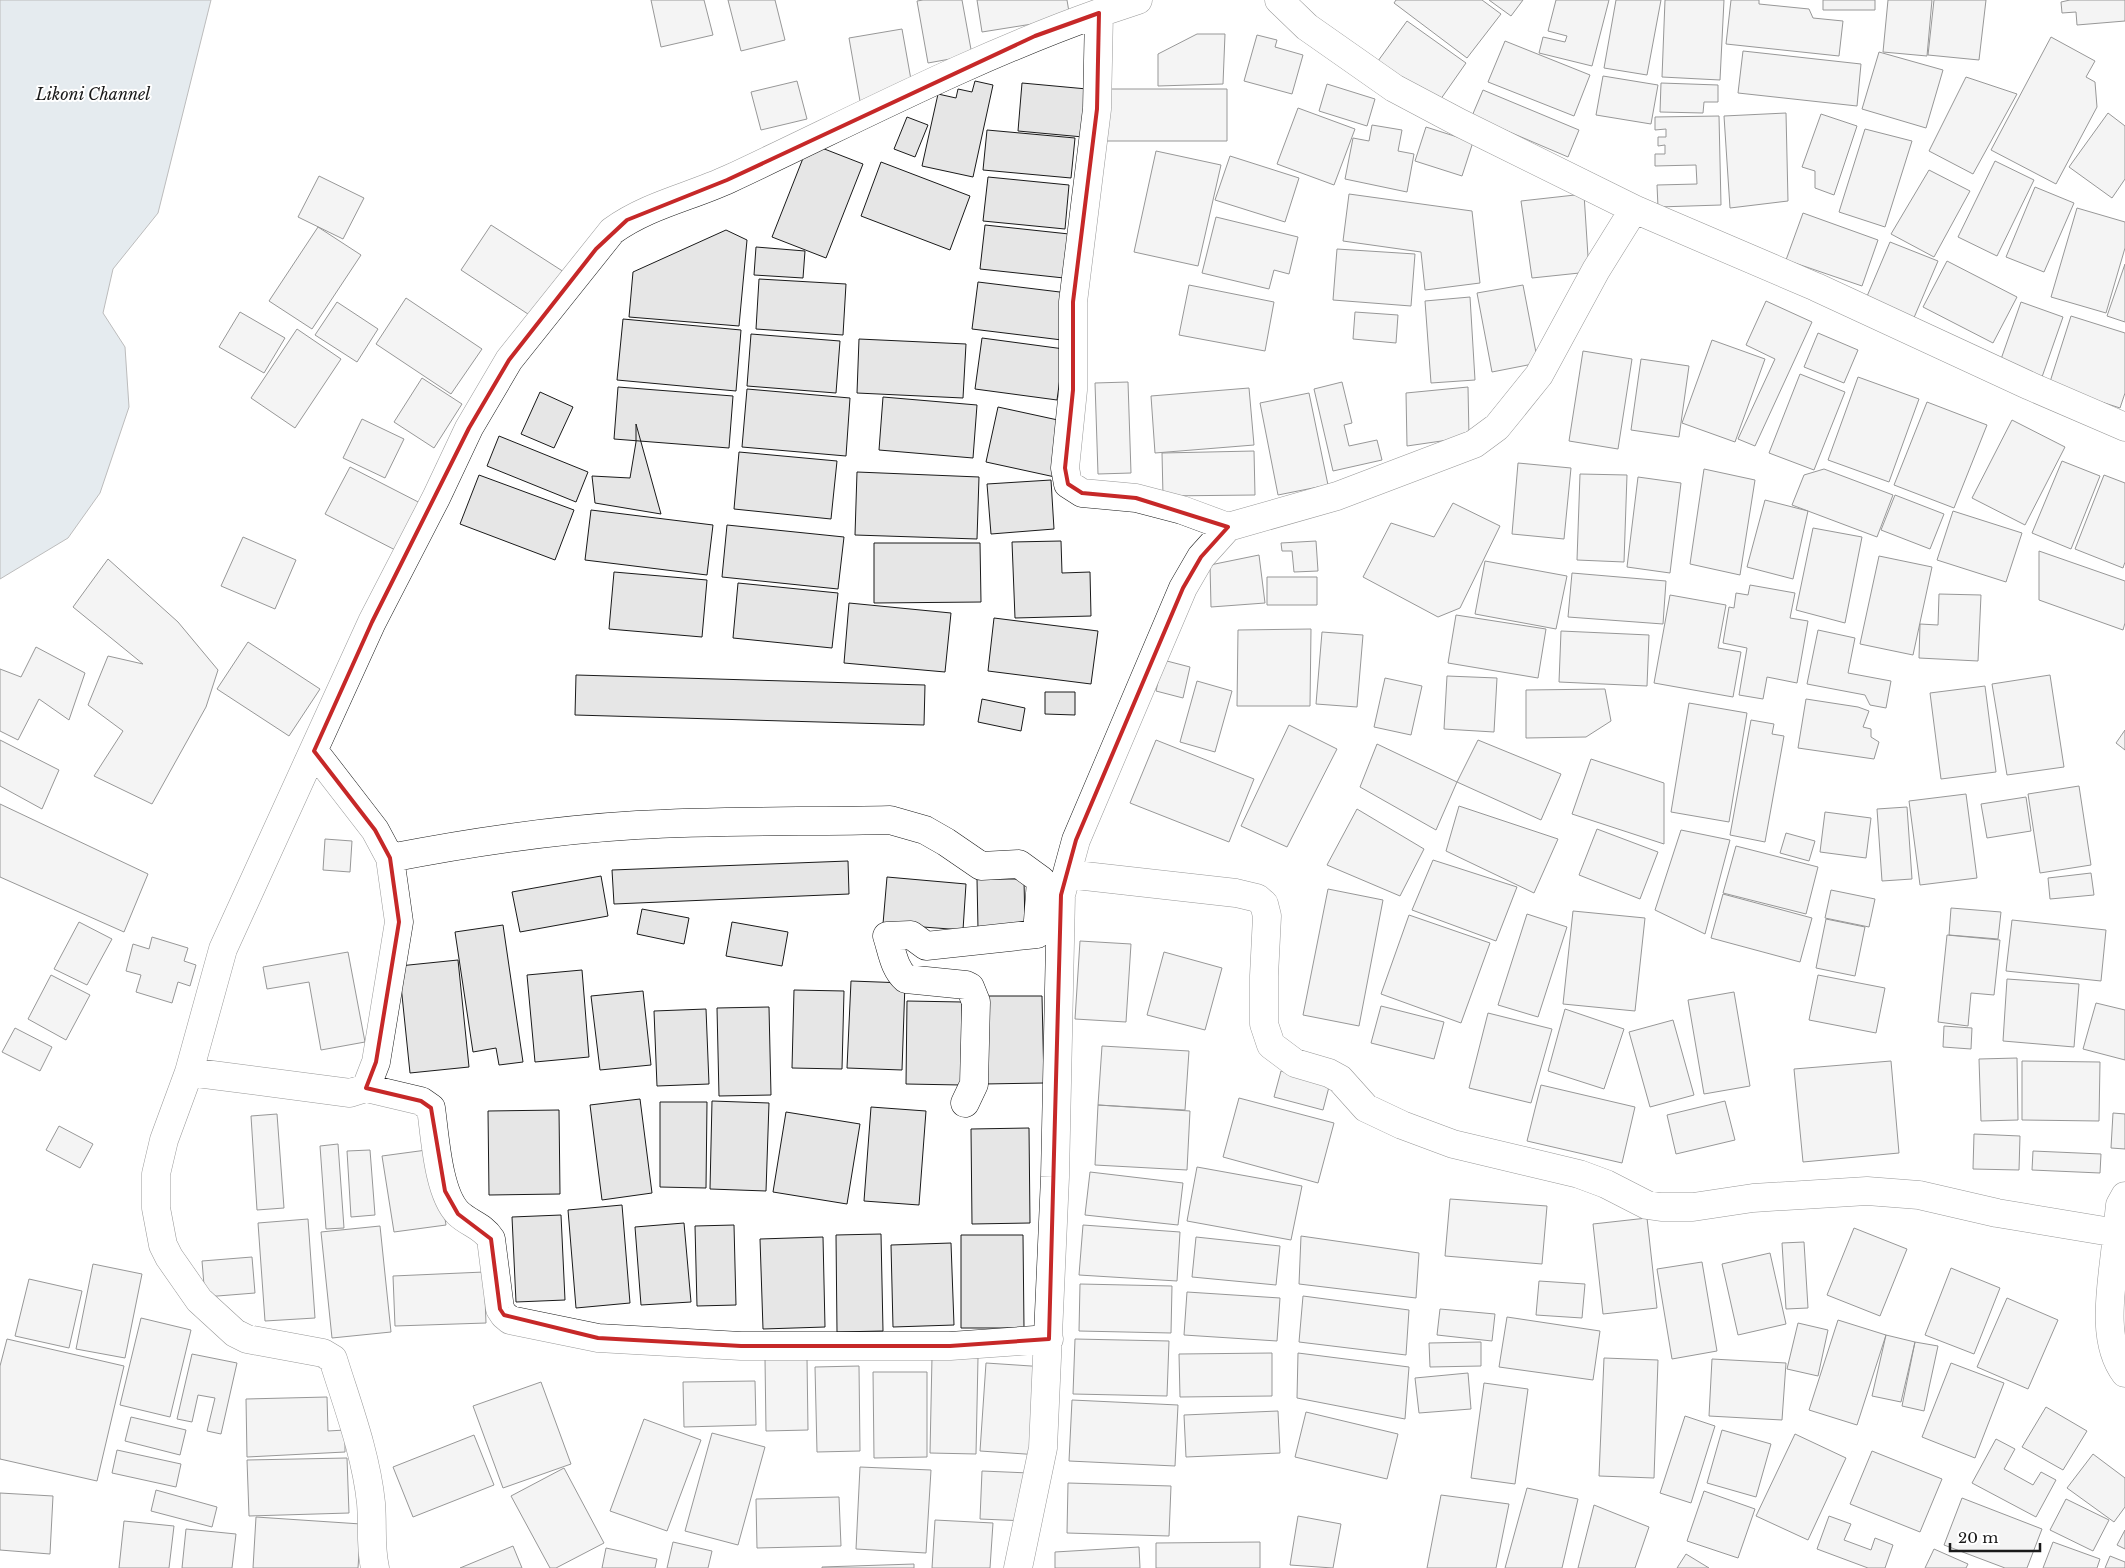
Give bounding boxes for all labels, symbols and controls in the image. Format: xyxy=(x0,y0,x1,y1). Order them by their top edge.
water label: Likoni Channel xyxy=(35,84,151,104)
scale bar xyxy=(1950,1520,2040,1552)
text: 20 m xyxy=(1958,1528,1998,1547)

